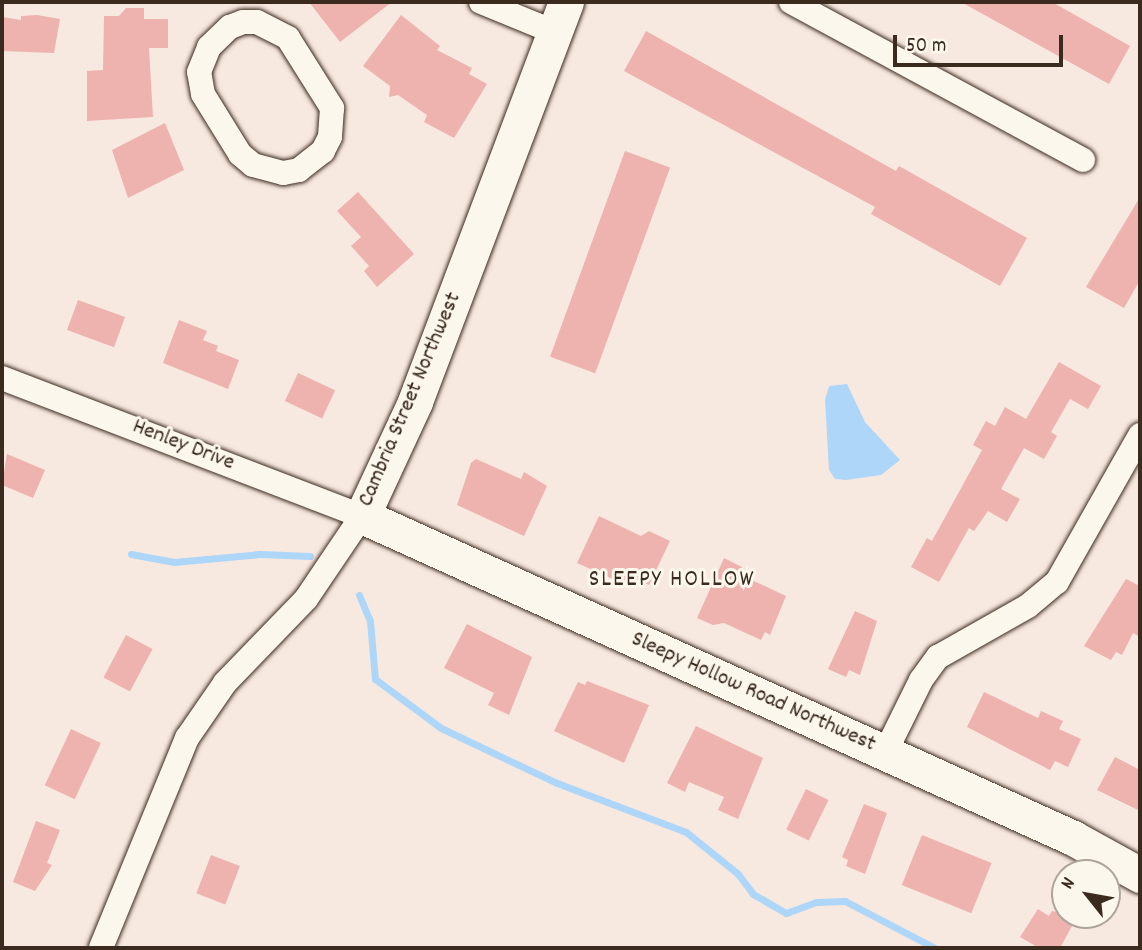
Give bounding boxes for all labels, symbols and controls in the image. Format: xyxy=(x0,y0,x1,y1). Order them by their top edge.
scale bar xyxy=(897,21,1067,65)
text: 50 m xyxy=(906,32,946,62)
street label: Cambria Street Northwest xyxy=(353,289,469,511)
street label: Henley Drive xyxy=(128,414,238,478)
district label: SLEEPY HOLLOW xyxy=(590,567,754,595)
street label: Sleepy Hollow Road Northwest xyxy=(626,627,880,759)
north arrow xyxy=(1051,859,1121,929)
text: N xyxy=(1055,873,1083,895)

